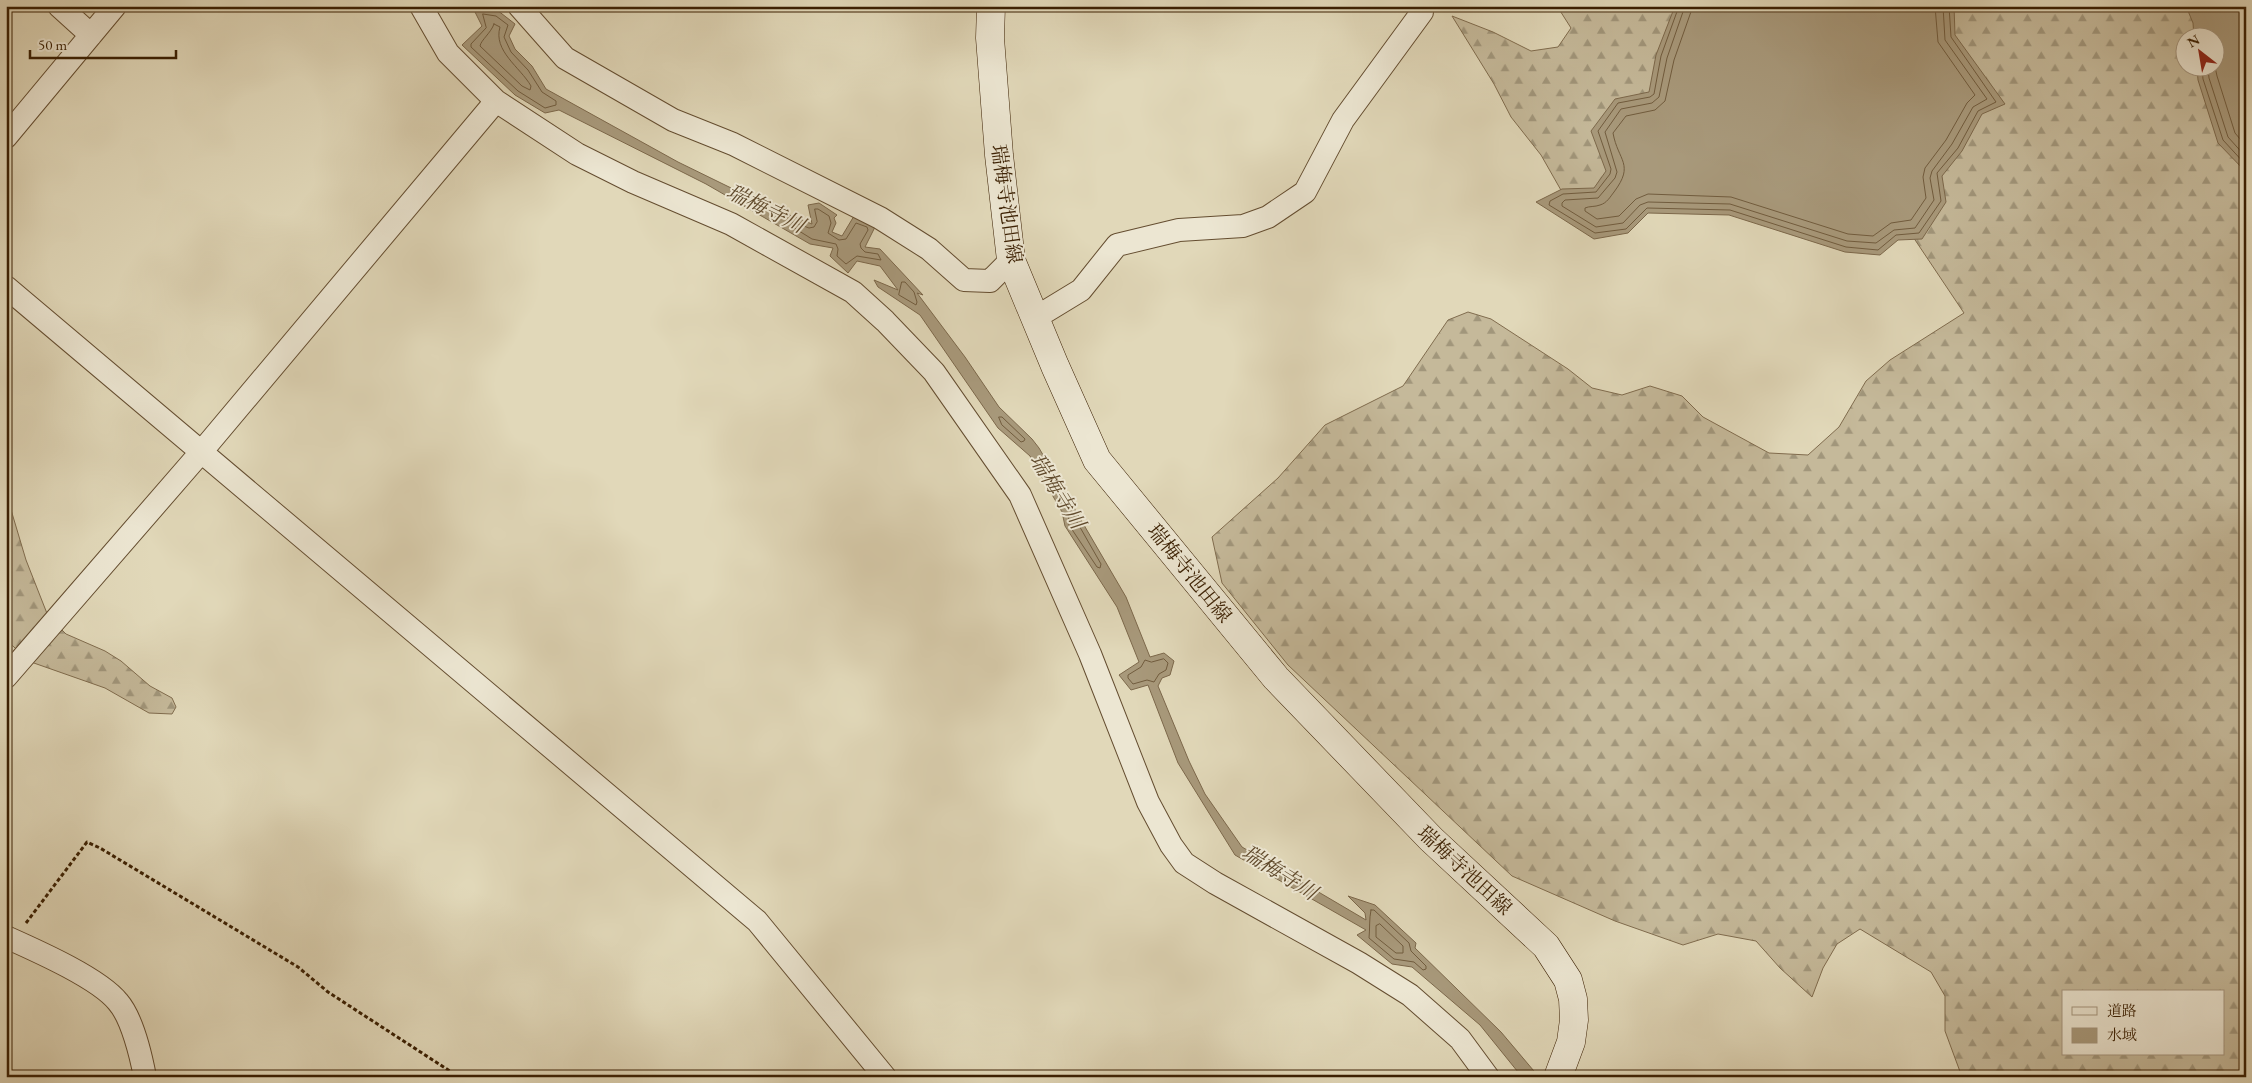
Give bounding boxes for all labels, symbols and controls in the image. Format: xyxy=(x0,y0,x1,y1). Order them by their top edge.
scale bar xyxy=(30,28,176,60)
north arrow xyxy=(2174,28,2224,78)
text: N xyxy=(2184,30,2203,51)
text: 50 m xyxy=(38,35,67,54)
street label: 瑞梅寺池田線 xyxy=(986,143,1028,265)
water label: 瑞梅寺川 xyxy=(722,177,811,239)
water label: 瑞梅寺川 xyxy=(1024,448,1093,535)
street label: 瑞梅寺池田線 xyxy=(1142,518,1238,628)
street label: 瑞梅寺池田線 xyxy=(1412,820,1518,920)
water label: 瑞梅寺川 xyxy=(1237,838,1324,907)
legend xyxy=(2062,990,2224,1056)
text: 道路 xyxy=(2107,1001,2137,1020)
text: 水域 xyxy=(2107,1025,2137,1044)

